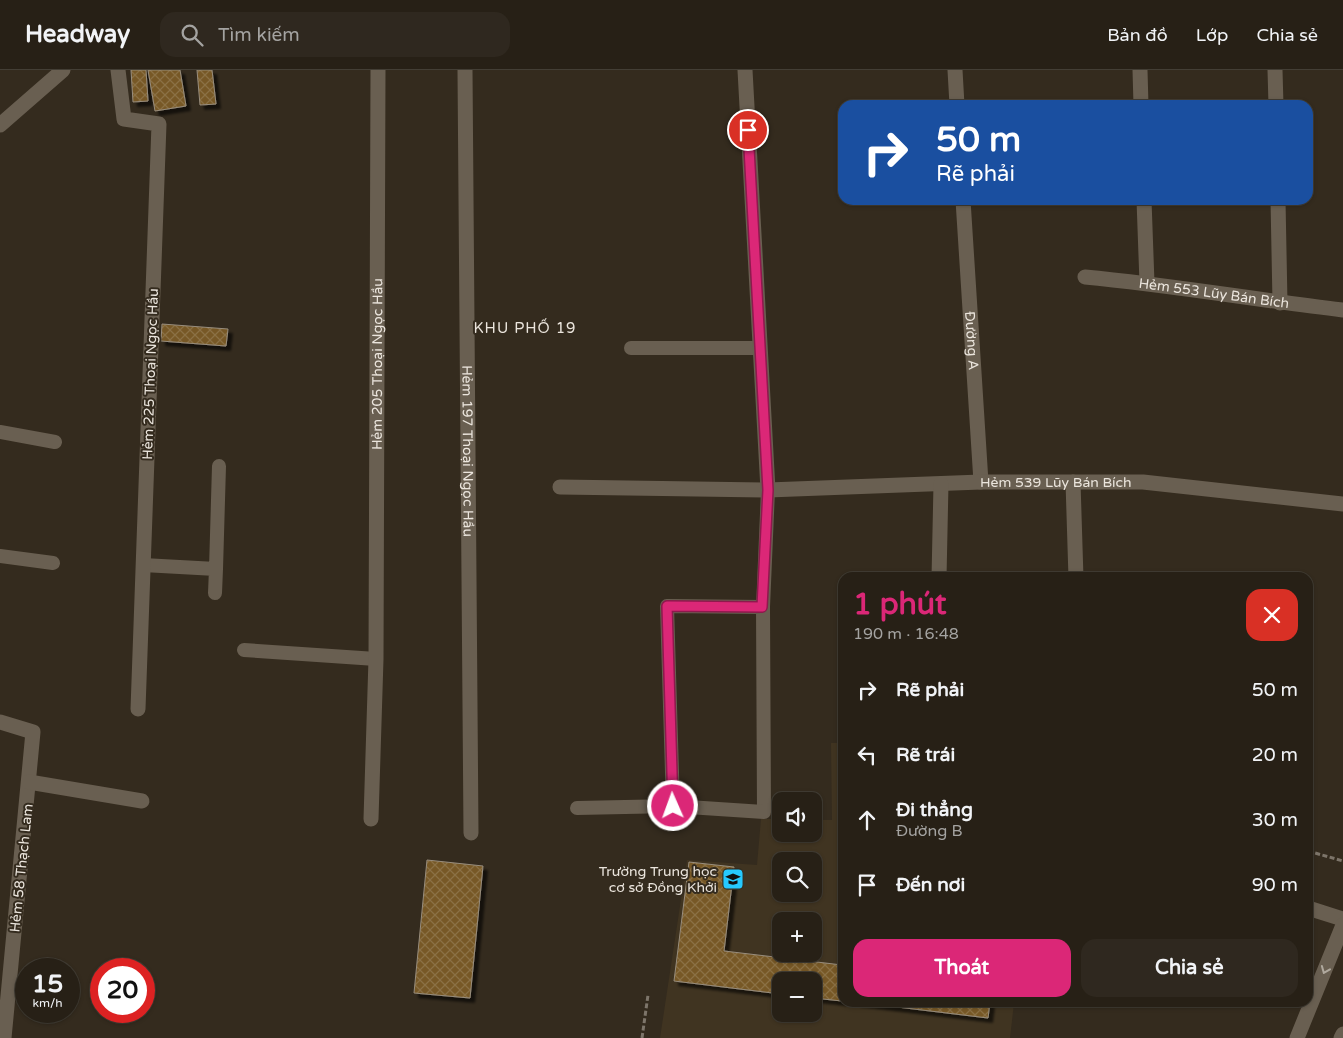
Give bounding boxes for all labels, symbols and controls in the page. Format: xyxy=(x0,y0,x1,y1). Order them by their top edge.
search box xyxy=(160,12,510,57)
text: Headway xyxy=(25,20,130,49)
icon: search xyxy=(178,21,206,49)
text: Tìm kiếm xyxy=(218,24,300,46)
text: Bản đồ xyxy=(1107,24,1168,46)
text: Lớp xyxy=(1196,24,1228,46)
text: Chia sẻ xyxy=(1256,24,1318,46)
pin xyxy=(727,109,769,151)
icon: arrive xyxy=(734,116,762,144)
text: 50 m xyxy=(936,119,1021,161)
icon: right xyxy=(853,120,918,185)
text: Rẽ phải xyxy=(936,161,1015,187)
street label: Hẻm 553 Lũy Bán Bích xyxy=(1138,275,1290,312)
street label: Hẻm 205 Thoại Ngọc Hầu xyxy=(369,278,386,450)
street label: Hẻm 225 Thoại Ngọc Hầu xyxy=(139,288,162,460)
street label: Đường A xyxy=(961,311,982,371)
district label: KHU PHỐ 19 xyxy=(474,318,576,337)
street label: Hẻm 197 Thoại Ngọc Hầu xyxy=(458,365,477,537)
street label: Hẻm 539 Lũy Bán Bích xyxy=(980,474,1132,491)
text: 1 phút xyxy=(853,586,946,623)
button: close xyxy=(1246,589,1298,641)
text: 190 m · 16:48 xyxy=(853,624,959,644)
icon: right xyxy=(853,676,881,704)
text: Rẽ phải xyxy=(896,679,964,701)
text: 50 m xyxy=(1252,679,1298,701)
icon: left xyxy=(853,741,881,769)
text: Rẽ trái xyxy=(896,744,955,766)
text: 20 m xyxy=(1252,744,1298,766)
position arrow xyxy=(646,779,698,831)
map controls xyxy=(772,792,822,1022)
button: sound xyxy=(772,792,822,842)
text: Đi thẳng xyxy=(896,799,973,821)
street label: Hẻm 58 Thạch Lam xyxy=(6,803,37,933)
icon: ahead xyxy=(853,806,881,834)
text: 30 m xyxy=(1252,809,1298,831)
text: Đường B xyxy=(896,821,963,841)
button: search xyxy=(772,852,822,902)
place label: Trường Trung học cơ sở Đồng Khởi xyxy=(599,863,717,896)
school or university icon: Trường Trung học cơ sở Đồng Khởi xyxy=(721,867,745,891)
icon: arrive xyxy=(853,871,881,899)
text: Đến nơi xyxy=(896,874,965,896)
text: 90 m xyxy=(1252,874,1298,896)
button: + xyxy=(772,912,822,962)
button: Thoát xyxy=(853,939,1071,997)
button: Chia sẻ xyxy=(1081,939,1298,997)
speed limit sign: 20 xyxy=(90,958,155,1023)
one-way arrow xyxy=(1320,965,1331,974)
text: 15 xyxy=(32,969,63,999)
button: − xyxy=(772,972,822,1022)
text: km/h xyxy=(32,996,63,1010)

